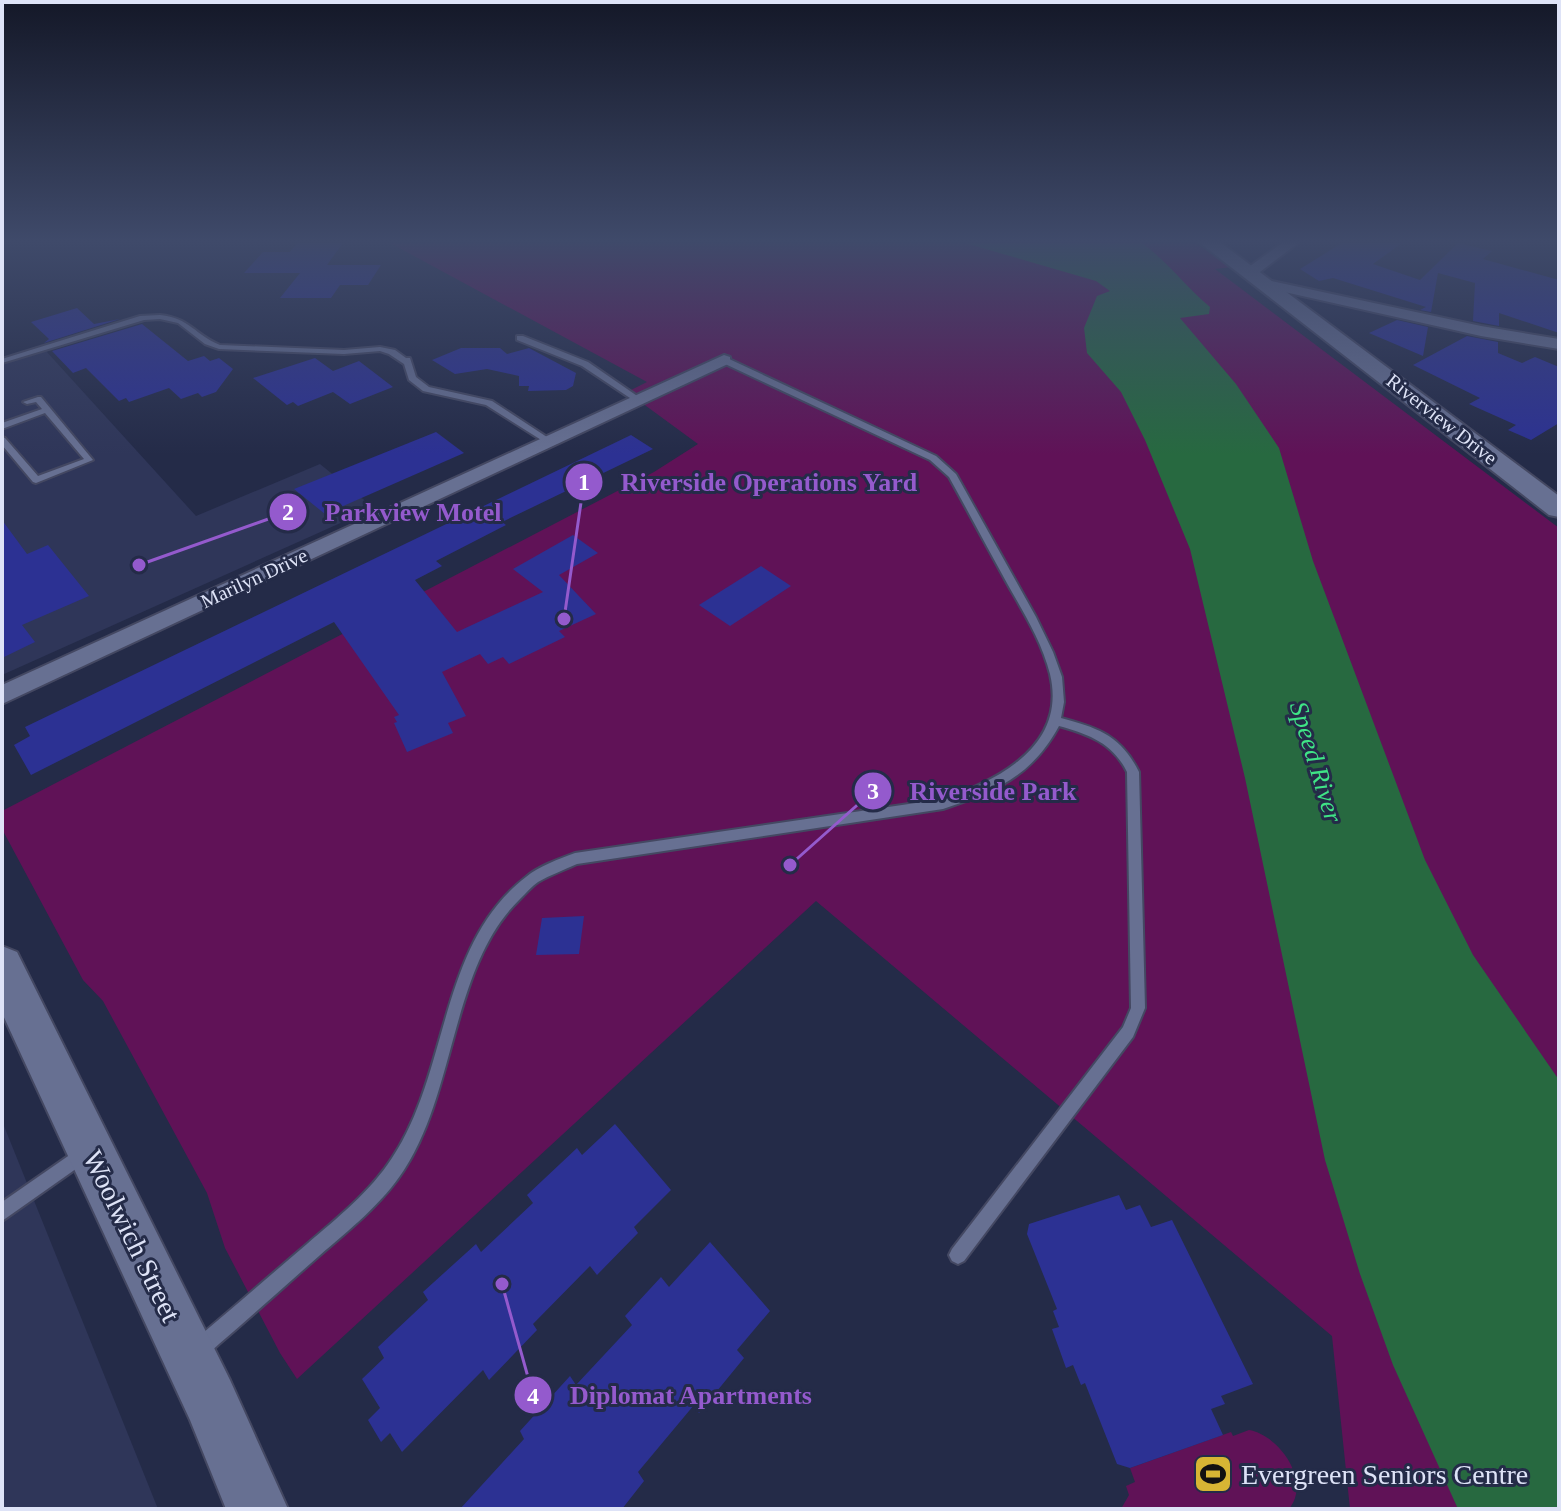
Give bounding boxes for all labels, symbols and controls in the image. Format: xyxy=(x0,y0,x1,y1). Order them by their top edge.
street label: Riverview Drive xyxy=(1382,369,1502,469)
callout: Riverside Operations Yard xyxy=(564,457,934,507)
text: Riverside Operations Yard xyxy=(621,468,918,497)
text: 1 xyxy=(578,469,590,495)
callout: Parkview Motel xyxy=(268,487,517,537)
text: Parkview Motel xyxy=(325,498,501,527)
text: 2 xyxy=(282,499,294,525)
street label: Marilyn Drive xyxy=(197,544,311,613)
water label: Speed River xyxy=(1284,698,1348,827)
callout: Riverside Park xyxy=(853,766,1092,816)
text: Riverside Park xyxy=(910,777,1077,806)
text: 3 xyxy=(867,778,879,804)
street label: Woolwich Street xyxy=(77,1145,187,1327)
callout: Diplomat Apartments xyxy=(513,1370,829,1420)
text: Diplomat Apartments xyxy=(570,1381,812,1410)
text: 4 xyxy=(527,1383,539,1409)
sports icon: Evergreen Seniors Centre xyxy=(1192,1453,1234,1495)
place label: Evergreen Seniors Centre xyxy=(1241,1459,1528,1490)

